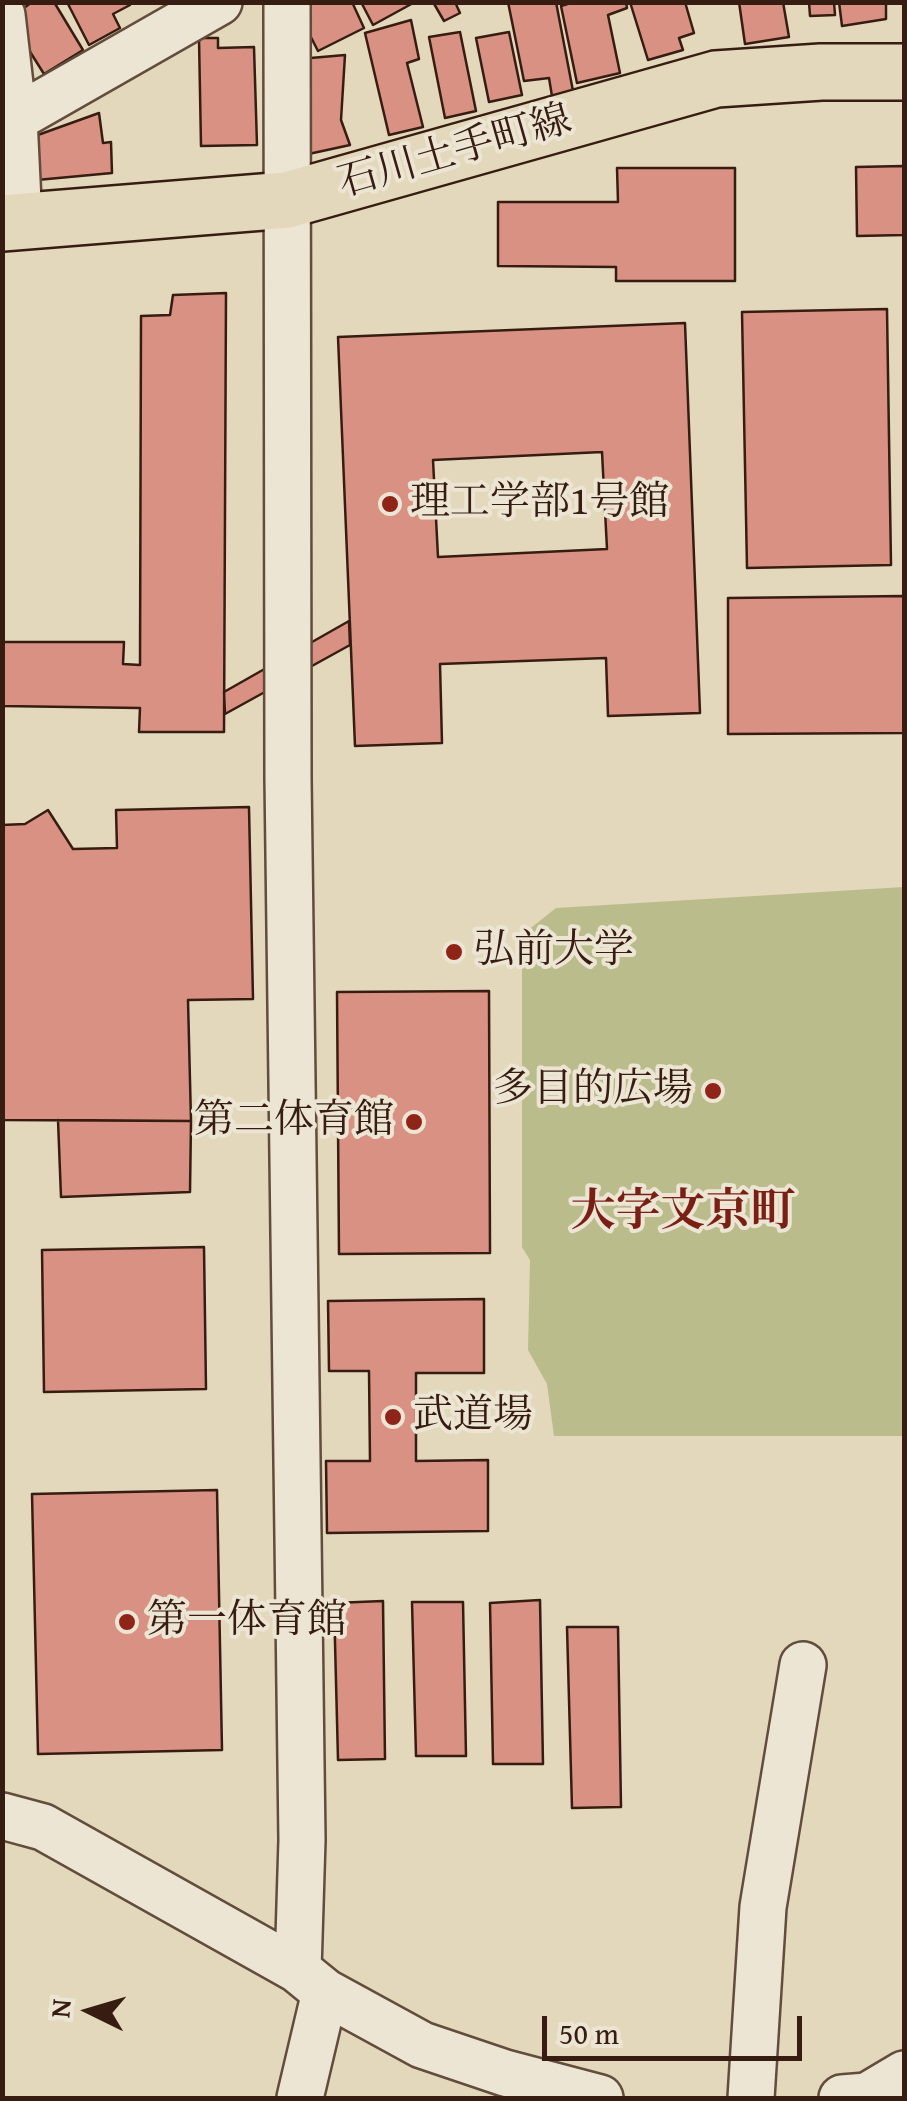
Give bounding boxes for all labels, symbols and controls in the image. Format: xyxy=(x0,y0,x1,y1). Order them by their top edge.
street label: 石川土手町線 xyxy=(333,97,577,209)
place label: 理工学部1号館 xyxy=(410,480,669,528)
marker: 理工学部1号館 xyxy=(379,493,401,515)
place label: 弘前大学 xyxy=(474,928,634,976)
marker: 弘前大学 xyxy=(443,941,465,963)
place label: 多目的広場 xyxy=(493,1067,693,1115)
marker: 多目的広場 xyxy=(702,1080,724,1102)
place label: 第二体育館 xyxy=(194,1098,394,1146)
marker: 第二体育館 xyxy=(403,1111,425,1133)
district label: 大字文京町 xyxy=(571,1187,795,1241)
place label: 武道場 xyxy=(413,1393,533,1441)
marker: 武道場 xyxy=(382,1406,404,1428)
place label: 第一体育館 xyxy=(147,1598,347,1646)
marker: 第一体育館 xyxy=(116,1611,138,1633)
north arrow xyxy=(40,1961,140,2061)
scale bar xyxy=(547,1996,807,2058)
text: N xyxy=(38,1997,81,2019)
text: 50 m xyxy=(559,2011,619,2055)

